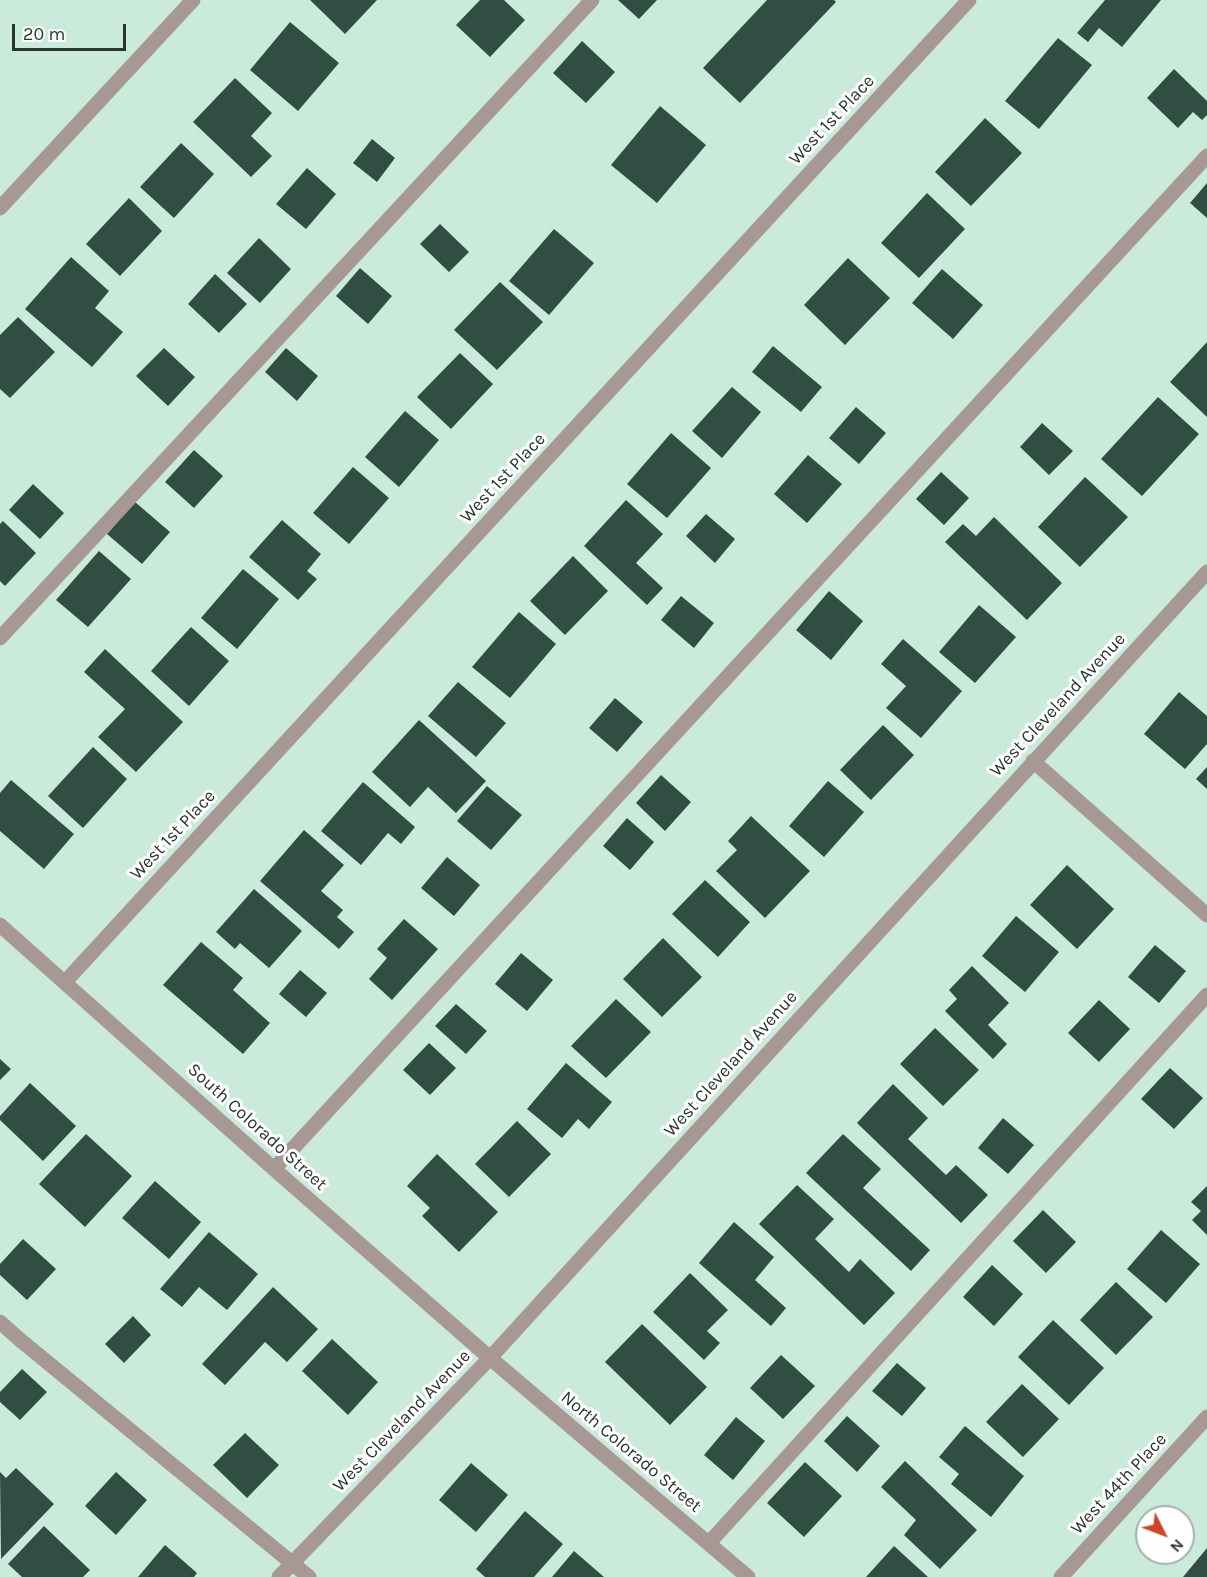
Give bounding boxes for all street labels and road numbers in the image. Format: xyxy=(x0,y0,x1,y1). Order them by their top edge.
street label: West 1st Place xyxy=(785,71,879,169)
street label: West 1st Place xyxy=(456,429,550,527)
street label: West Cleveland Avenue xyxy=(986,629,1130,781)
street label: West 1st Place xyxy=(126,786,220,884)
street label: West Cleveland Avenue xyxy=(660,987,802,1141)
street label: South Colorado Street xyxy=(183,1059,331,1195)
street label: West Cleveland Avenue xyxy=(329,1346,475,1496)
street label: North Colorado Street xyxy=(556,1387,706,1517)
street label: West 44th Place xyxy=(1067,1429,1171,1539)

